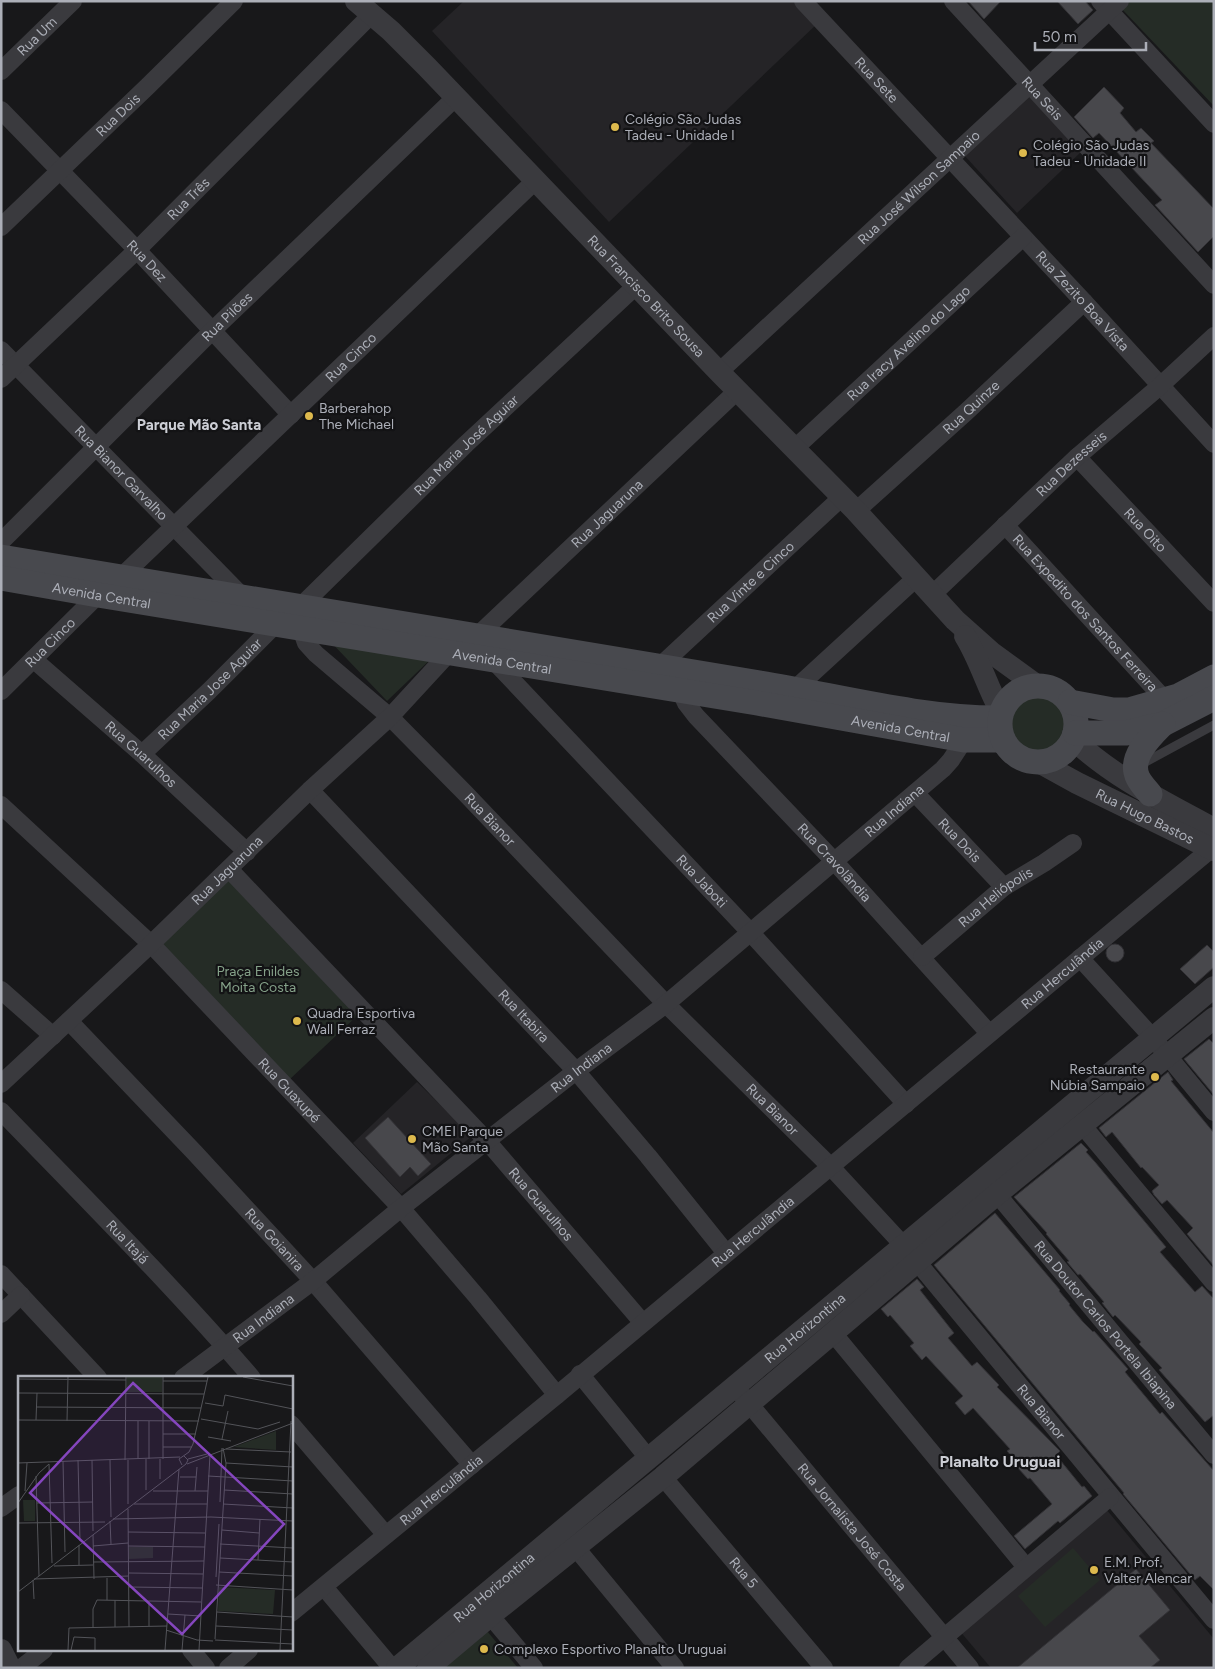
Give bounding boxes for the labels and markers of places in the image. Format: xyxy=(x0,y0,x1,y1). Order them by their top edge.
place label: Colégio São Judas Tadeu - Unidade I xyxy=(625,111,741,144)
marker: Colégio São Judas Tadeu - Unidade I xyxy=(609,121,621,133)
place label: Colégio São Judas Tadeu - Unidade II xyxy=(1033,137,1149,170)
marker: Colégio São Judas Tadeu - Unidade II xyxy=(1017,147,1029,159)
place label: Barberahop The Michael xyxy=(319,400,394,433)
marker: Barberahop The Michael xyxy=(303,410,315,422)
place label: Quadra Esportiva Wall Ferraz xyxy=(307,1005,415,1038)
marker: Quadra Esportiva Wall Ferraz xyxy=(291,1015,303,1027)
place label: Restaurante Núbia Sampaio xyxy=(1050,1061,1145,1094)
marker: Restaurante Núbia Sampaio xyxy=(1149,1071,1161,1083)
place label: CMEI Parque Mão Santa xyxy=(422,1123,503,1156)
marker: CMEI Parque Mão Santa xyxy=(406,1133,418,1145)
place label: E.M. Prof. Valter Alencar xyxy=(1104,1554,1192,1587)
marker: E.M. Prof. Valter Alencar xyxy=(1088,1564,1100,1576)
place label: Complexo Esportivo Planalto Uruguai xyxy=(494,1641,726,1658)
marker: Complexo Esportivo Planalto Uruguai xyxy=(478,1643,490,1655)

